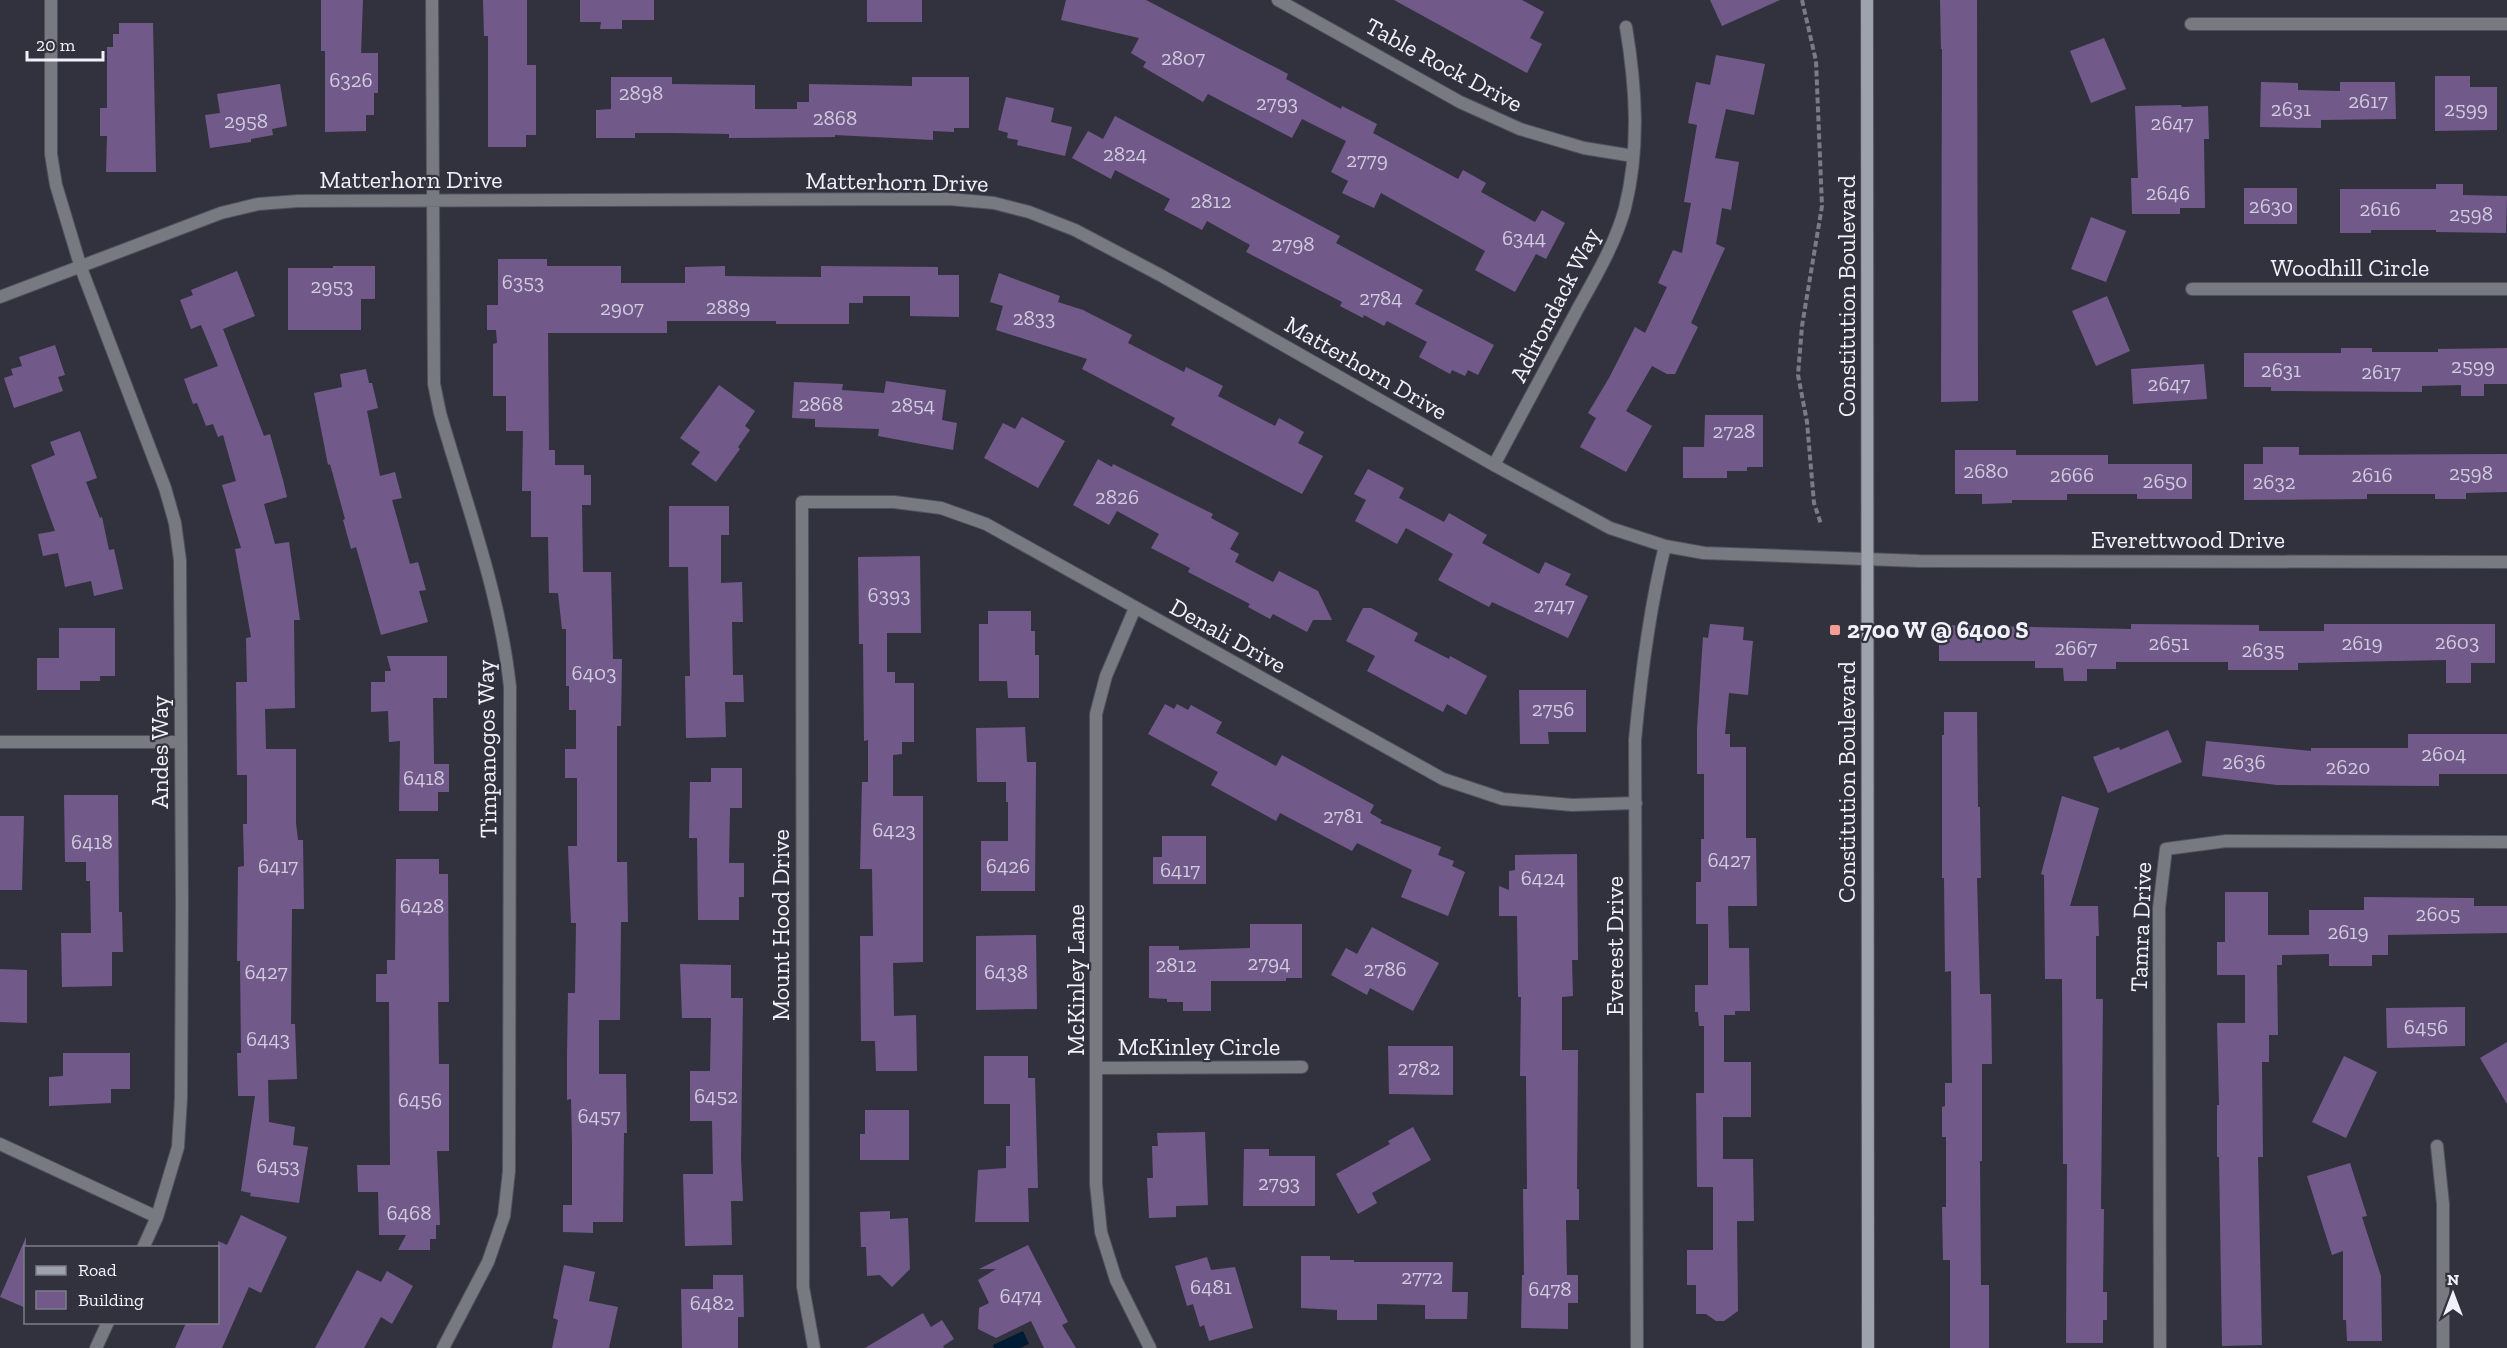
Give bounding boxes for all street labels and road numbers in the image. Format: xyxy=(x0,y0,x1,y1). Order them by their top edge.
street label: Table Rock Drive xyxy=(1361,11,1528,118)
street label: Matterhorn Drive xyxy=(319,165,503,194)
street label: Matterhorn Drive xyxy=(805,165,989,198)
street label: Constitution Boulevard xyxy=(1832,175,1861,417)
street label: Adirondack Way xyxy=(1503,222,1606,387)
street label: Woodhill Circle xyxy=(2271,253,2429,282)
street label: Matterhorn Drive xyxy=(1280,309,1453,426)
street label: Everettwood Drive xyxy=(2091,525,2285,554)
street label: Denali Drive xyxy=(1165,592,1292,679)
street label: Timpanogos Way xyxy=(470,659,503,839)
street label: Constitution Boulevard xyxy=(1832,661,1861,903)
street label: Andes Way xyxy=(145,694,174,809)
street label: Mount Hood Drive xyxy=(766,829,795,1021)
street label: Tamra Drive xyxy=(2124,861,2157,993)
street label: Everest Drive xyxy=(1600,876,1629,1016)
street label: McKinley Lane xyxy=(1061,904,1090,1056)
street label: McKinley Circle xyxy=(1118,1032,1280,1061)

